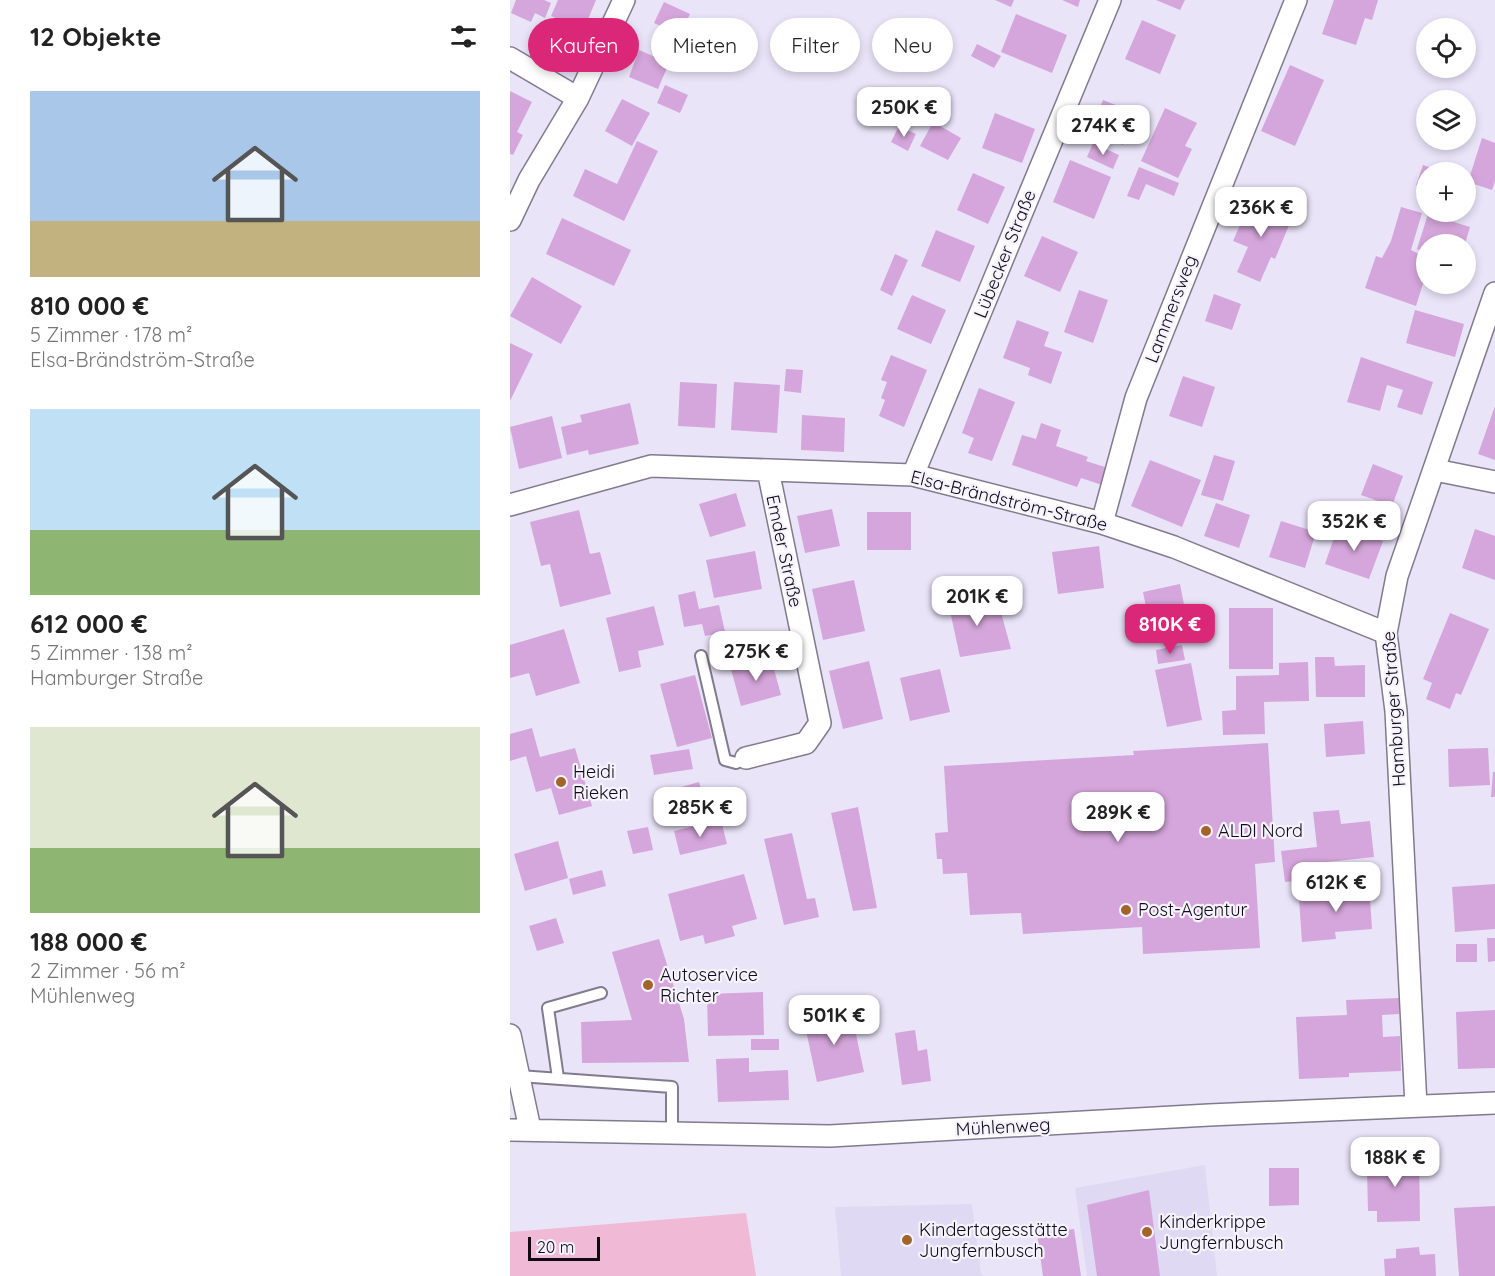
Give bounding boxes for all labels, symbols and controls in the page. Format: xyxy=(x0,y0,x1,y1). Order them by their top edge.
chip: Kaufen xyxy=(528,18,639,72)
chip: Mieten xyxy=(651,18,758,72)
chip: Filter xyxy=(770,18,860,72)
chip: Neu xyxy=(872,18,953,72)
map controls xyxy=(1416,18,1476,294)
button: locate xyxy=(1416,18,1476,78)
text: 12 Objekte xyxy=(30,20,161,53)
icon: filters xyxy=(447,20,480,53)
pin: 250K € xyxy=(855,87,953,138)
button: layers xyxy=(1416,90,1476,150)
text: 250K € xyxy=(871,94,937,119)
pin: 274K € xyxy=(1054,105,1152,156)
text: 274K € xyxy=(1071,112,1135,137)
icon: home xyxy=(201,130,309,238)
button: + xyxy=(1416,162,1476,222)
street label: Lübecker Straße xyxy=(968,186,1041,321)
pin: 236K € xyxy=(1212,187,1310,238)
text: 236K € xyxy=(1229,194,1293,219)
button: − xyxy=(1416,234,1476,294)
street label: Lammersweg xyxy=(1139,252,1202,366)
text: 810 000 € xyxy=(30,289,149,322)
text: 5 Zimmer · 178 m² xyxy=(30,322,192,347)
text: Elsa-Brändström-Straße xyxy=(30,347,255,372)
icon: home xyxy=(201,448,309,556)
street label: Elsa-Brändström-Straße xyxy=(908,465,1110,536)
street label: Emder Straße xyxy=(761,493,808,609)
pin: 352K € xyxy=(1305,501,1403,552)
text: 352K € xyxy=(1322,508,1386,533)
pin: 201K € xyxy=(928,576,1026,627)
text: 201K € xyxy=(946,583,1008,608)
pin: 810K € xyxy=(1121,604,1219,655)
text: 612 000 € xyxy=(30,607,148,640)
text: 810K € xyxy=(1139,611,1201,636)
street label: Hamburger Straße xyxy=(1377,630,1410,788)
pin: 275K € xyxy=(707,631,805,682)
text: 275K € xyxy=(723,638,789,663)
text: 5 Zimmer · 138 m² xyxy=(30,640,193,665)
text: Hamburger Straße xyxy=(30,665,203,690)
place label: Heidi Rieken xyxy=(573,760,629,804)
icon: home xyxy=(201,766,309,874)
marker: Heidi Rieken xyxy=(554,775,568,789)
pin: 285K € xyxy=(651,787,749,838)
pin: 289K € xyxy=(1069,792,1167,843)
text: 285K € xyxy=(667,794,733,819)
text: 289K € xyxy=(1086,799,1150,824)
place label: ALDI Nord xyxy=(1218,819,1303,842)
marker: ALDI Nord xyxy=(1199,824,1213,838)
pin: 612K € xyxy=(1287,862,1385,913)
text: 612K € xyxy=(1305,869,1367,894)
place label: Post-Agentur xyxy=(1138,898,1247,921)
marker: Post-Agentur xyxy=(1119,903,1133,917)
text: 188 000 € xyxy=(30,925,147,958)
text: 2 Zimmer · 56 m² xyxy=(30,958,186,983)
place label: Autoservice Richter xyxy=(660,963,758,1007)
marker: Autoservice Richter xyxy=(641,978,655,992)
text: Mühlenweg xyxy=(30,983,135,1008)
pin: 501K € xyxy=(785,995,883,1046)
text: 501K € xyxy=(803,1002,865,1027)
street label: Mühlenweg xyxy=(955,1113,1051,1140)
pin: 188K € xyxy=(1346,1137,1444,1188)
text: 188K € xyxy=(1365,1144,1425,1169)
place label: Kinderkrippe Jungfernbusch xyxy=(1159,1210,1284,1254)
place label: Kindertagesstätte Jungfernbusch xyxy=(919,1218,1068,1262)
marker: Kinderkrippe Jungfernbusch xyxy=(1140,1225,1154,1239)
marker: Kindertagesstätte Jungfernbusch xyxy=(900,1233,914,1247)
scale bar xyxy=(528,1234,600,1262)
text: 20 m xyxy=(537,1237,574,1257)

